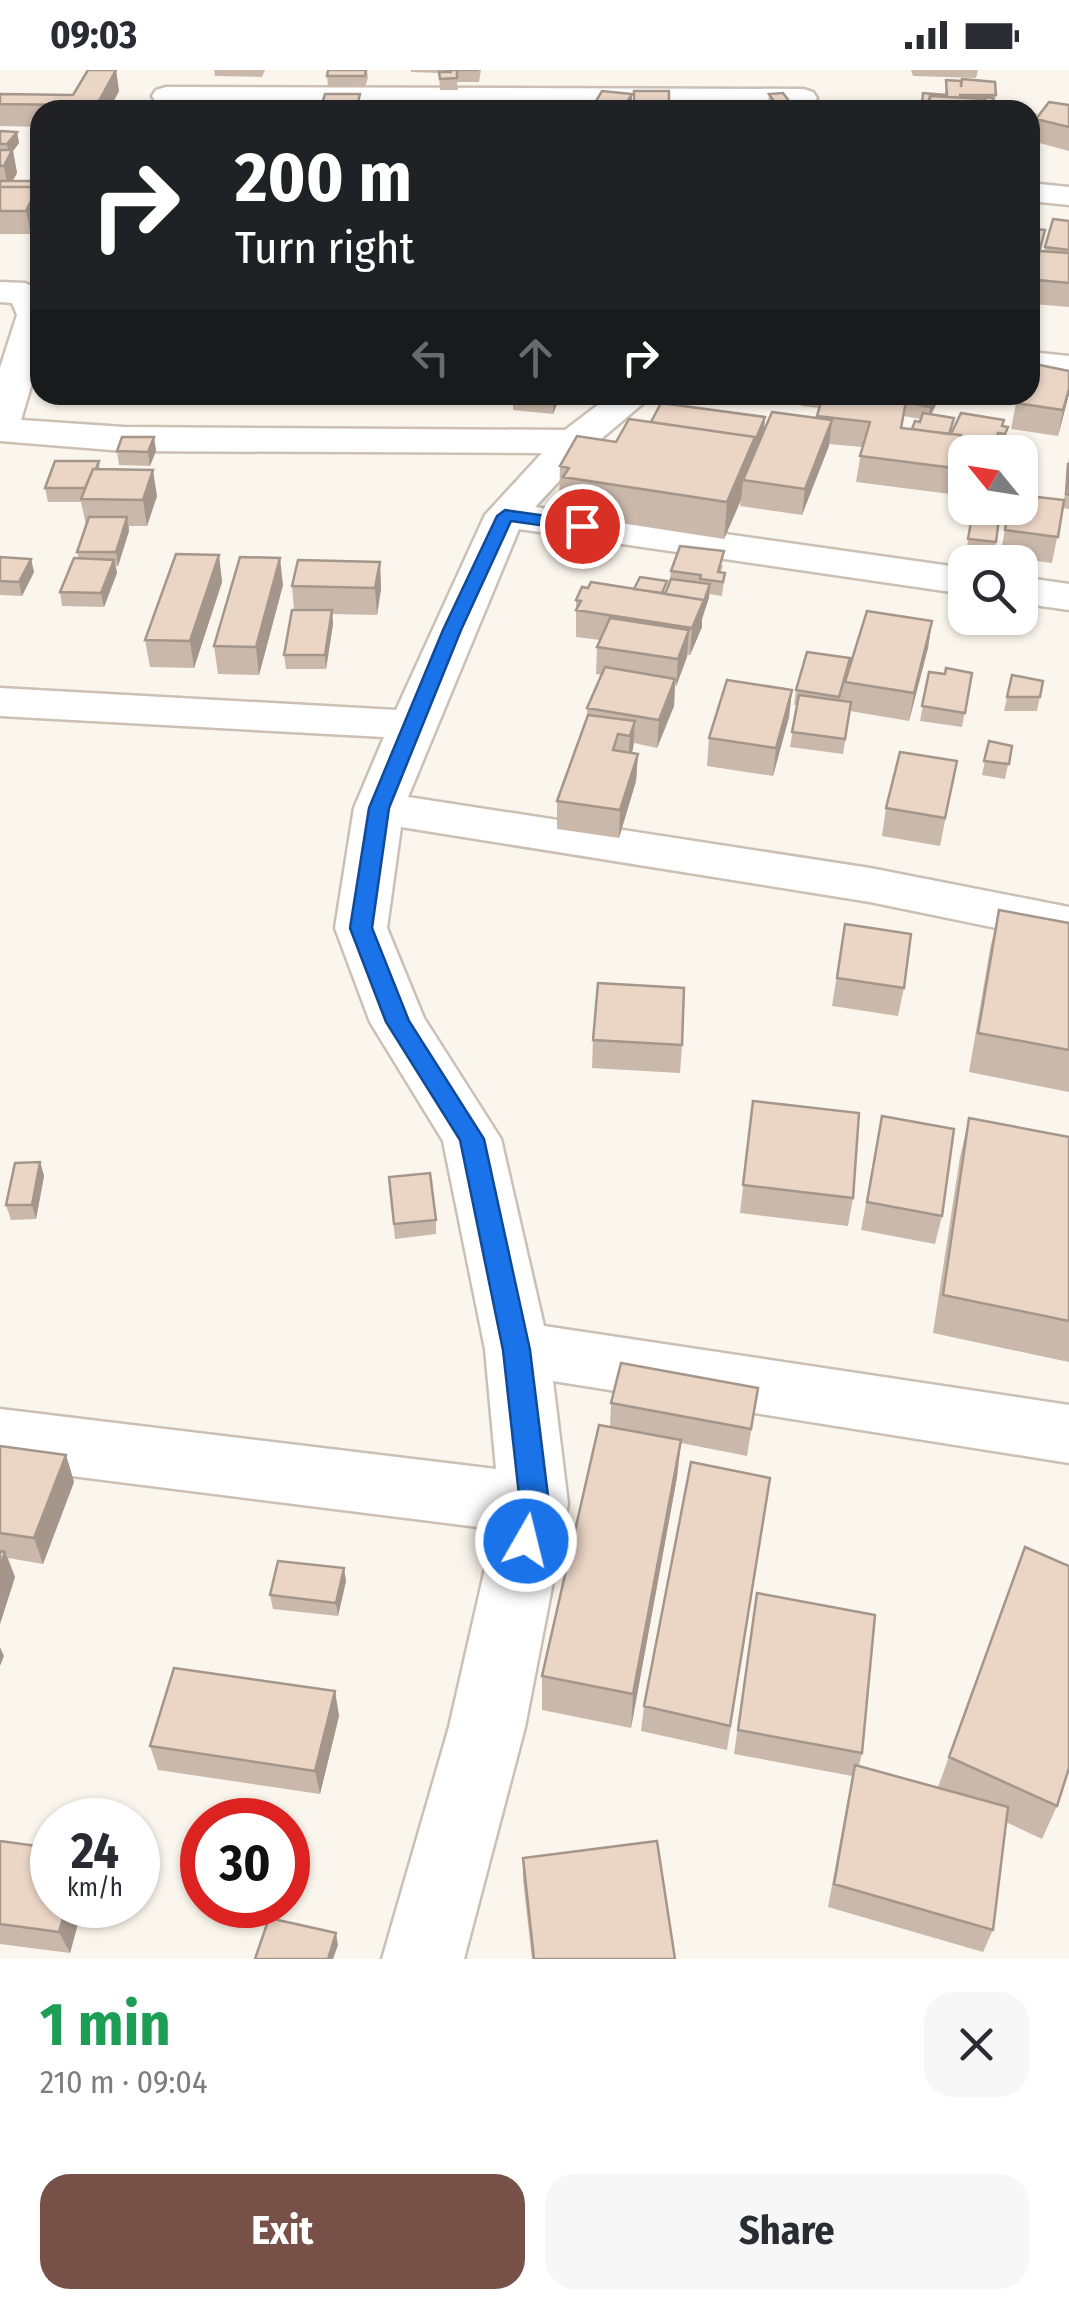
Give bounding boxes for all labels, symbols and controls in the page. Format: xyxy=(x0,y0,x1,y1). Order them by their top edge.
text: 09:03 xyxy=(50,12,137,58)
text: 200 m xyxy=(235,136,412,220)
icon: right xyxy=(70,140,200,270)
text: Turn right xyxy=(235,221,414,275)
icon: left xyxy=(403,330,458,385)
icon: ahead xyxy=(508,330,563,385)
icon: right xyxy=(613,330,668,385)
north arrow xyxy=(948,435,1038,525)
map controls xyxy=(948,435,1038,635)
pin xyxy=(540,484,625,569)
icon: arrive xyxy=(555,499,610,554)
button: search xyxy=(948,545,1038,635)
position arrow xyxy=(474,1489,578,1593)
speed limit sign: 30 xyxy=(180,1798,310,1928)
text: 24 xyxy=(71,1821,119,1881)
text: km/h xyxy=(67,1873,123,1903)
text: 1 min xyxy=(40,1989,171,2061)
button: close xyxy=(924,1992,1029,2097)
text: 210 m · 09:04 xyxy=(40,2063,207,2101)
button: Exit xyxy=(40,2174,525,2289)
button: Share xyxy=(545,2174,1029,2289)

